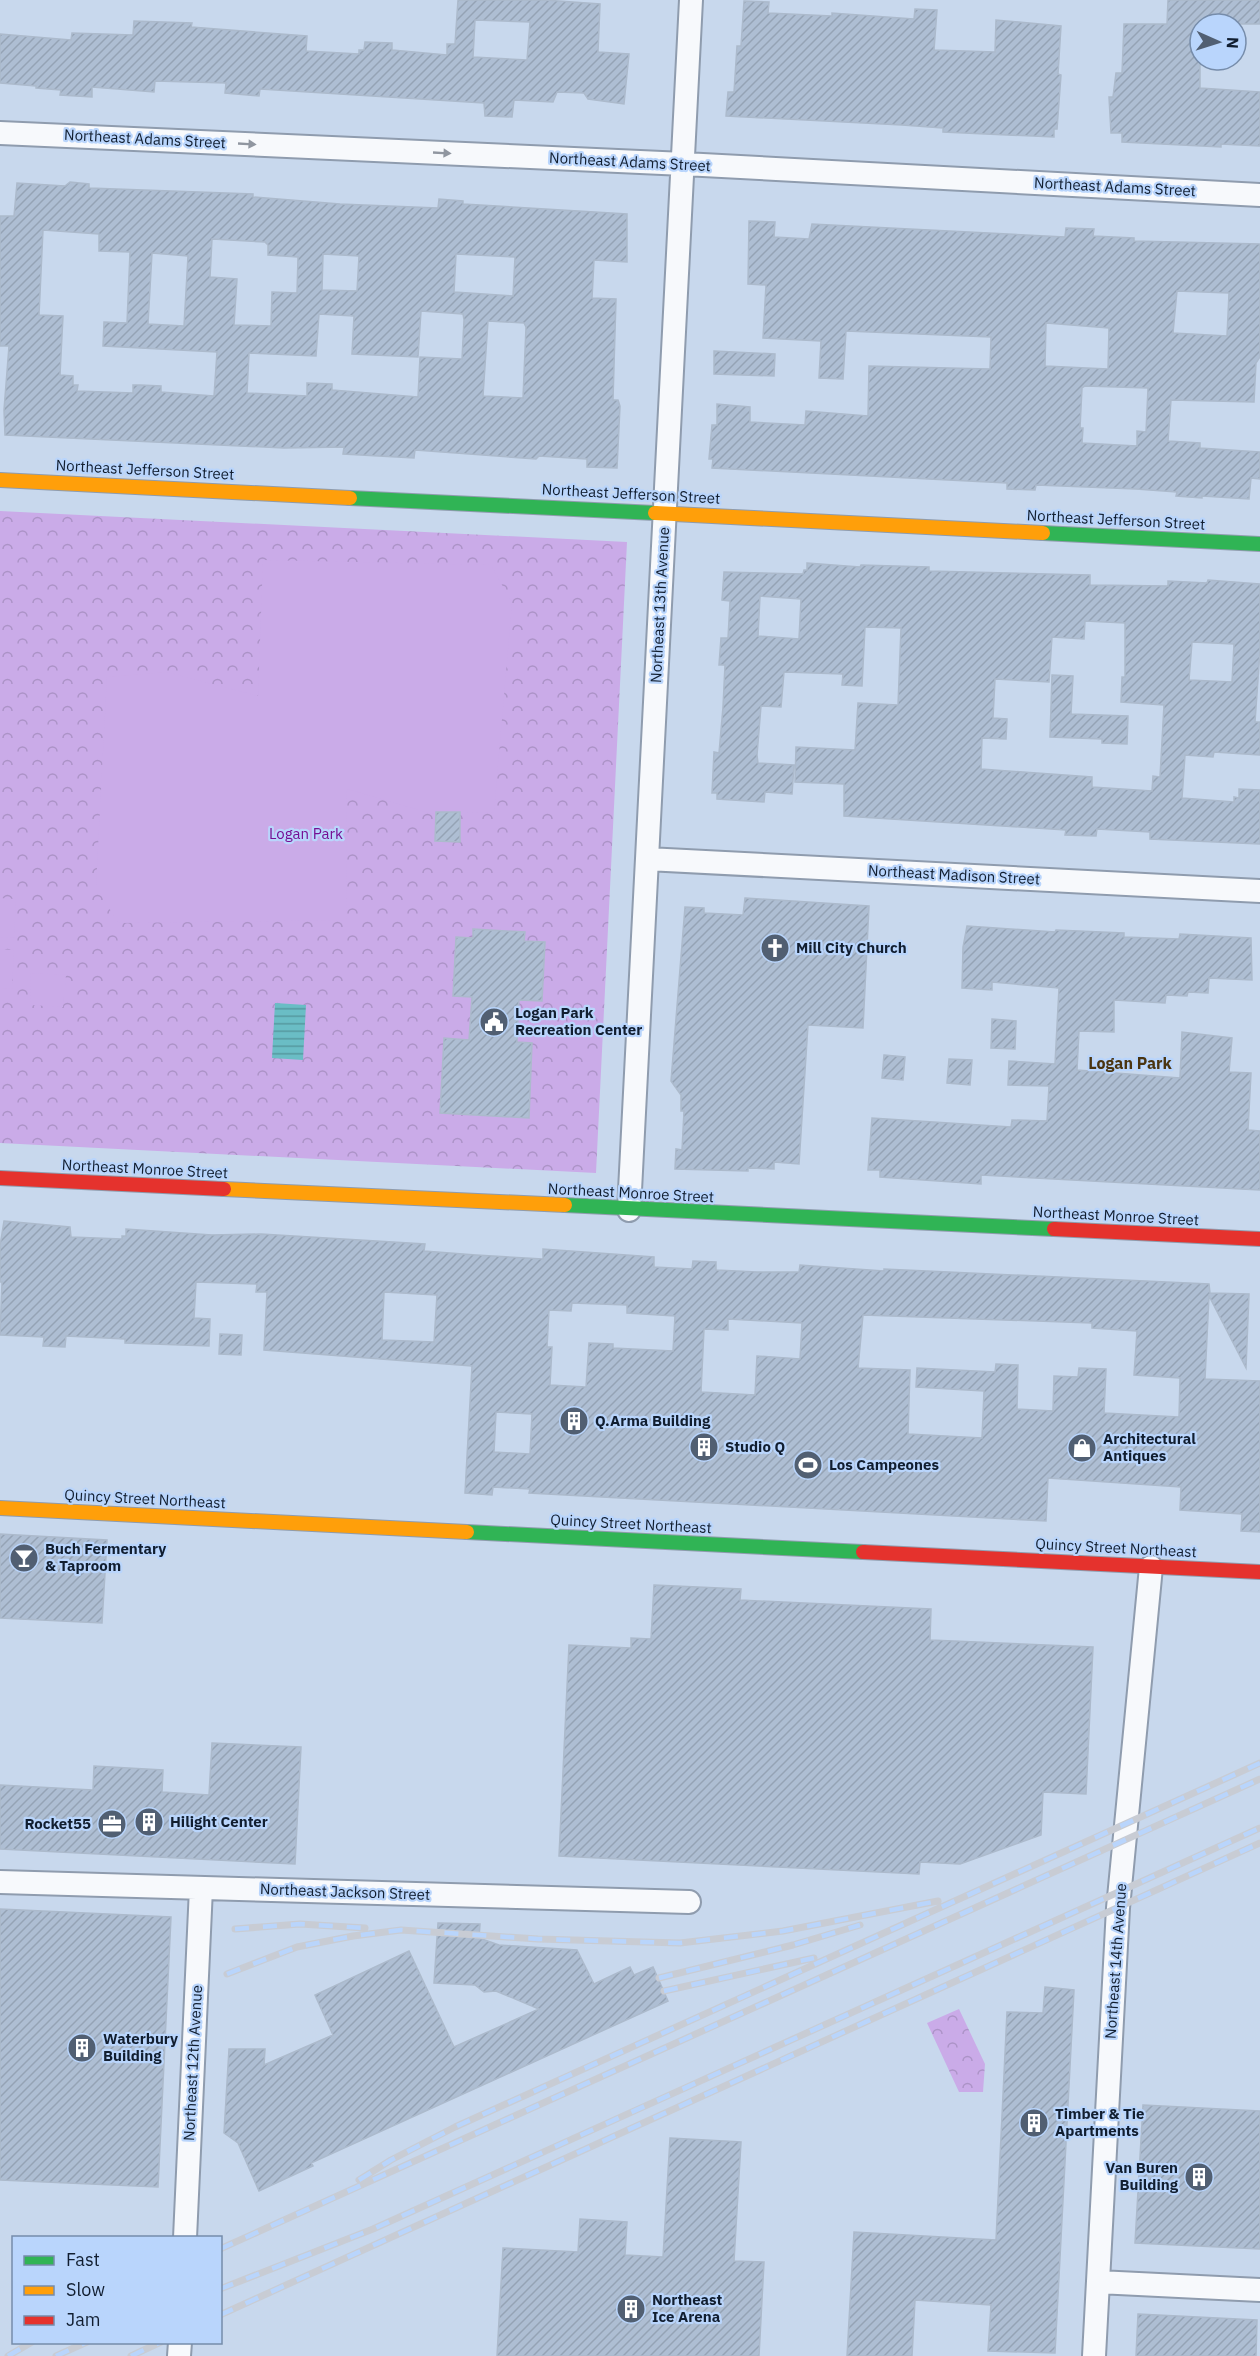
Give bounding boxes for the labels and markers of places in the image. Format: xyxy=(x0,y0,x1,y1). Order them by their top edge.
church icon: Mill City Church xyxy=(759,932,791,964)
place label: Mill City Church xyxy=(796,938,907,957)
place label: Logan Park Recreation Center xyxy=(515,1003,642,1039)
public building icon: Logan Park Recreation Center xyxy=(478,1006,510,1038)
building icon: Q.Arma Building xyxy=(558,1405,590,1437)
place label: Q.Arma Building xyxy=(595,1411,711,1430)
place label: Architectural Antiques xyxy=(1103,1429,1196,1465)
building icon: Studio Q xyxy=(688,1431,720,1463)
shop icon: Architectural Antiques xyxy=(1066,1432,1098,1464)
place label: Studio Q xyxy=(725,1437,785,1456)
sports icon: Los Campeones xyxy=(792,1449,824,1481)
place label: Los Campeones xyxy=(829,1455,939,1474)
place label: Buch Fermentary & Taproom xyxy=(45,1539,166,1575)
bar icon: Buch Fermentary & Taproom xyxy=(8,1542,40,1574)
building icon: Hilight Center xyxy=(133,1806,165,1838)
office icon: Rocket55 xyxy=(96,1808,128,1840)
place label: Hilight Center xyxy=(170,1812,268,1831)
place label: Rocket55 xyxy=(24,1814,91,1833)
place label: Waterbury Building xyxy=(103,2029,178,2065)
building icon: Waterbury Building xyxy=(66,2032,98,2064)
place label: Timber & Tie Apartments xyxy=(1055,2104,1144,2140)
building icon: Timber & Tie Apartments xyxy=(1018,2107,1050,2139)
place label: Van Buren Building xyxy=(1106,2158,1179,2194)
building icon: Van Buren Building xyxy=(1183,2161,1215,2193)
place label: Northeast Ice Arena xyxy=(652,2290,723,2326)
building icon: Northeast Ice Arena xyxy=(615,2293,647,2325)

